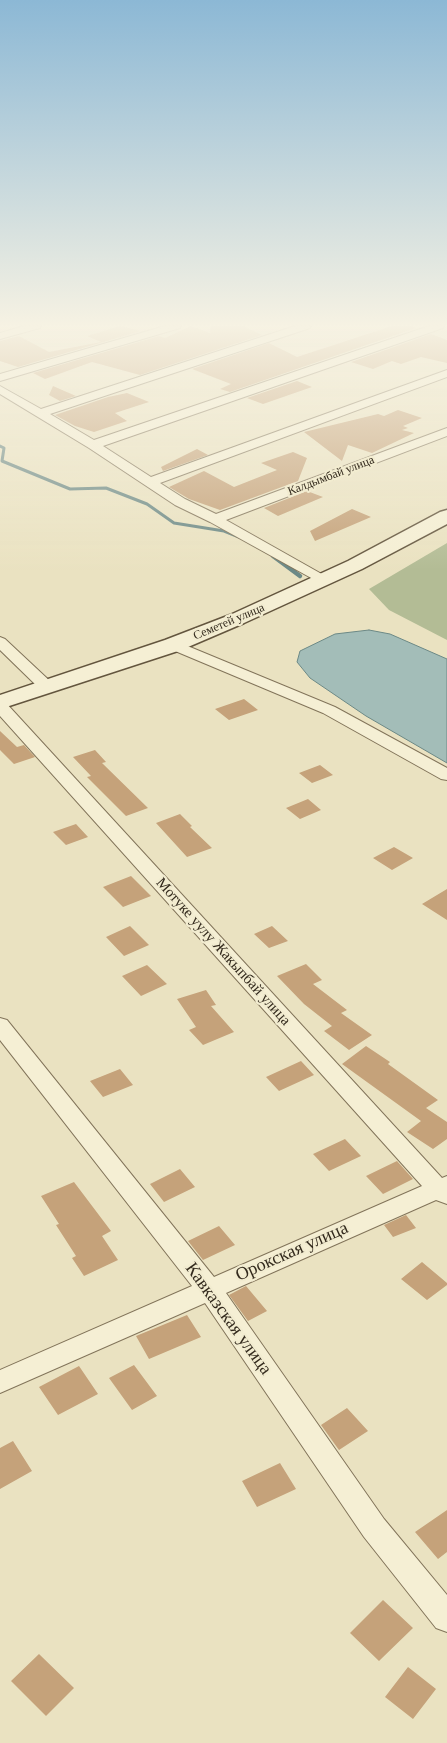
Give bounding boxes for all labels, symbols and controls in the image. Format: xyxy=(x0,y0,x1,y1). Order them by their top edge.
street label: Калдымбай улица xyxy=(286,453,376,499)
street label: Семетей улица xyxy=(191,601,267,643)
street label: Мотуке уулу Жакыпбай улица xyxy=(152,874,294,1030)
street label: Орокская улица xyxy=(232,1218,352,1286)
street label: Кавказская улица xyxy=(180,1259,276,1379)

